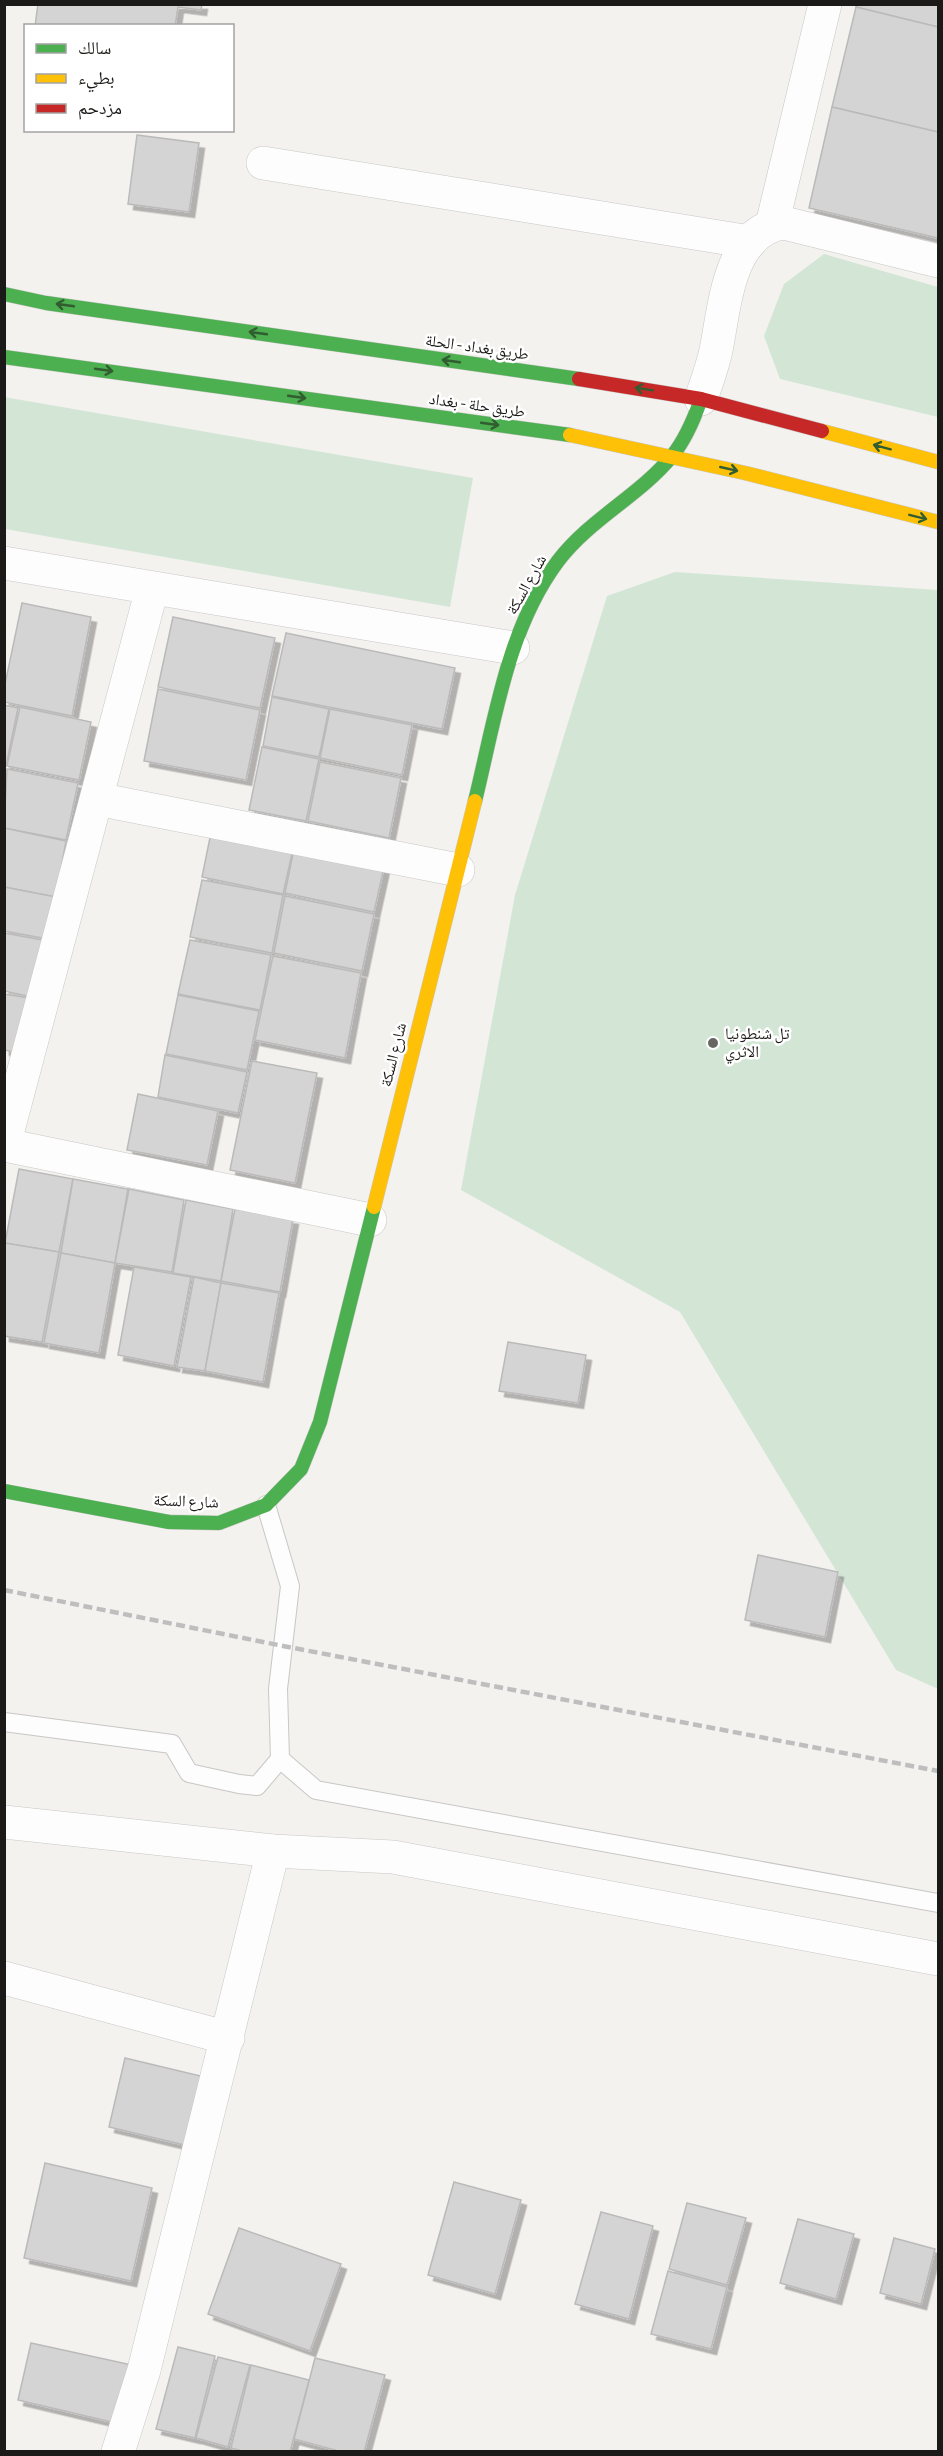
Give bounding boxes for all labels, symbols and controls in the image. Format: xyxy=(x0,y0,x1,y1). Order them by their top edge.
legend xyxy=(24,24,234,132)
text: سالك xyxy=(78,38,111,59)
text: بطيء xyxy=(78,68,115,93)
text: مزدحم xyxy=(78,98,122,120)
one-way arrow xyxy=(55,300,75,311)
one-way arrow xyxy=(248,328,268,339)
street label: طريق بغداد - الحلة xyxy=(424,331,530,365)
one-way arrow xyxy=(441,355,461,366)
one-way arrow xyxy=(94,365,113,376)
one-way arrow xyxy=(634,383,654,394)
street label: طريق حلة - بغداد xyxy=(428,390,526,422)
one-way arrow xyxy=(287,392,307,403)
one-way arrow xyxy=(480,419,500,430)
one-way arrow xyxy=(873,441,892,452)
one-way arrow xyxy=(719,464,738,476)
one-way arrow xyxy=(908,512,927,524)
street label: شارع السكة xyxy=(503,552,551,618)
street label: شارع السكة xyxy=(377,1021,411,1089)
place label: تل شنطونيا الاثري xyxy=(725,1025,790,1064)
marker: تل شنطونيا الاثري xyxy=(706,1036,720,1050)
street label: شارع السكة xyxy=(153,1491,219,1513)

